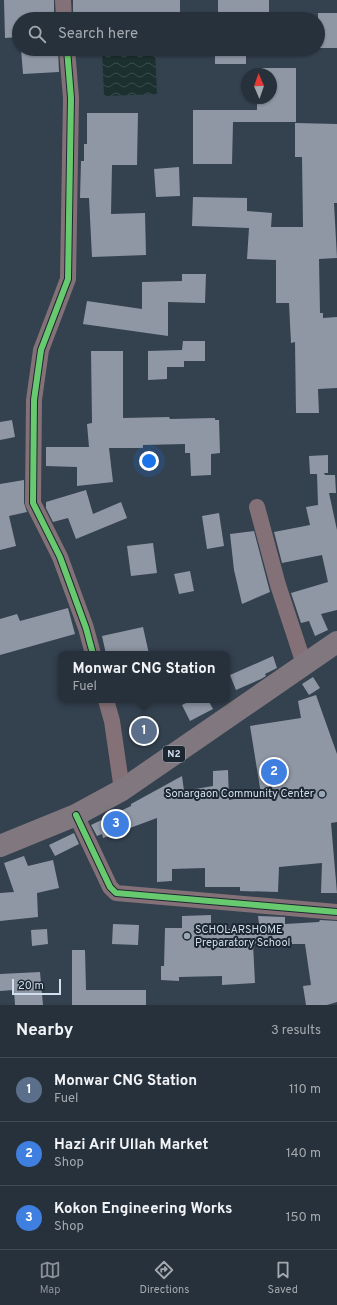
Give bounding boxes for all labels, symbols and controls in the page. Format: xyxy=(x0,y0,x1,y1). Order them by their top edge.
search box xyxy=(12,12,325,56)
icon: search xyxy=(26,23,48,45)
text: Search here xyxy=(58,25,138,44)
north arrow xyxy=(241,68,277,104)
your location xyxy=(139,451,159,471)
popup xyxy=(58,651,230,703)
text: Monwar CNG Station xyxy=(72,660,216,679)
text: Fuel xyxy=(72,679,97,695)
pin: 1 xyxy=(131,716,157,746)
road number: N2 xyxy=(163,746,185,762)
pin: 2 xyxy=(261,757,287,787)
place label: Sonargaon Community Center xyxy=(165,787,315,801)
marker: Sonargaon Community Center xyxy=(317,789,327,799)
pin: 3 xyxy=(103,809,129,839)
place label: SCHOLARSHOME Preparatory School xyxy=(195,923,290,950)
marker: SCHOLARSHOME Preparatory School xyxy=(182,931,192,941)
scale bar xyxy=(12,977,61,996)
text: 20 m xyxy=(18,979,44,993)
text: Nearby xyxy=(16,1020,73,1042)
text: 3 results xyxy=(271,1023,321,1039)
text: Monwar CNG Station xyxy=(54,1072,197,1091)
text: 1 xyxy=(26,1082,32,1098)
text: 110 m xyxy=(289,1082,321,1098)
text: Fuel xyxy=(54,1091,79,1107)
text: Hazi Arif Ullah Market xyxy=(54,1136,208,1155)
text: 2 xyxy=(25,1146,33,1162)
text: 140 m xyxy=(286,1146,321,1162)
text: Shop xyxy=(54,1155,84,1171)
text: Kokon Engineering Works xyxy=(54,1200,232,1219)
text: 3 xyxy=(25,1210,33,1226)
text: 150 m xyxy=(286,1210,321,1226)
text: Shop xyxy=(54,1219,84,1235)
tab: Map xyxy=(39,1259,61,1297)
tab: Directions xyxy=(139,1259,189,1297)
tab: Saved xyxy=(268,1259,298,1297)

